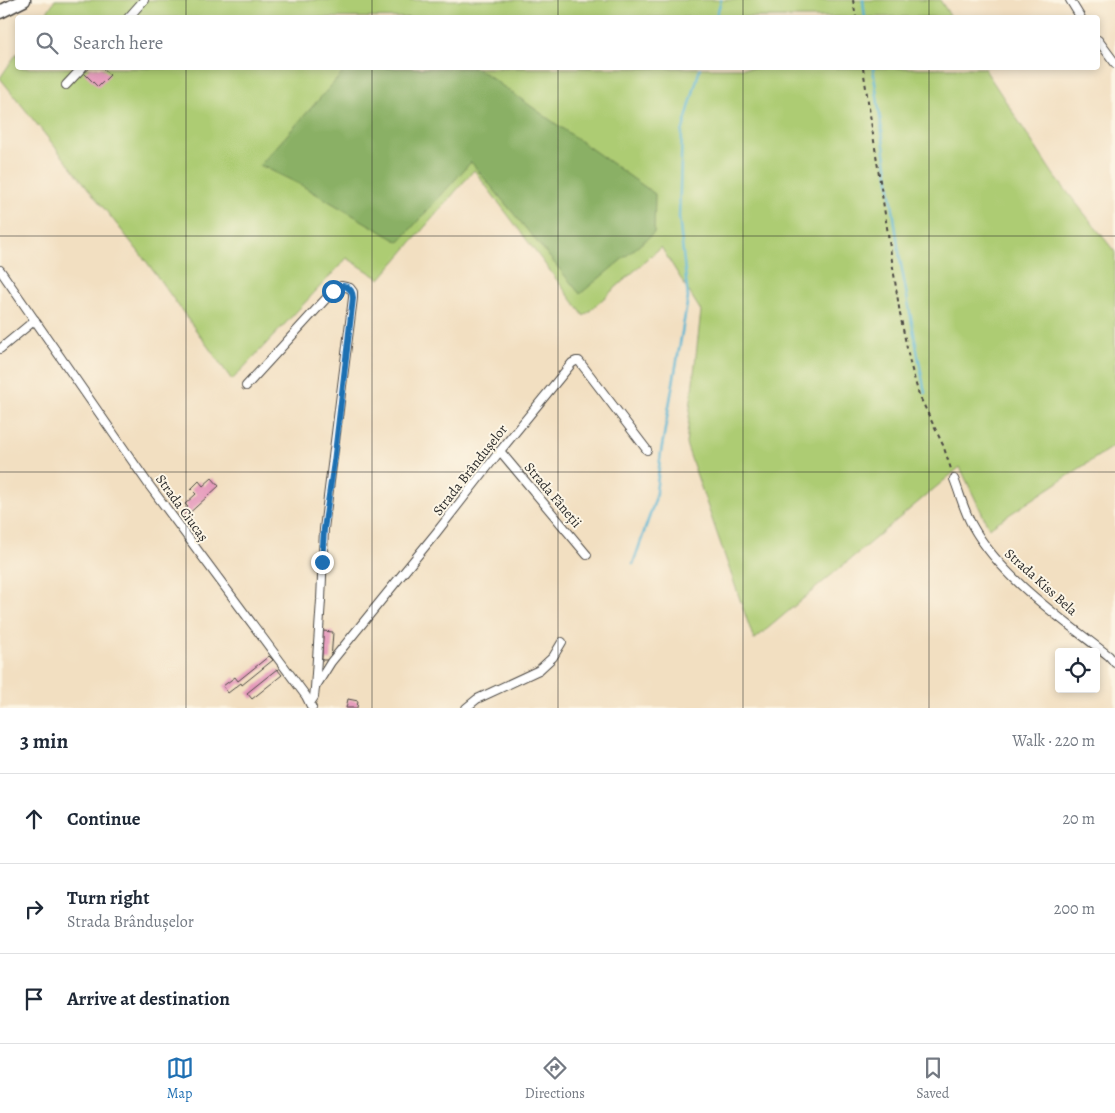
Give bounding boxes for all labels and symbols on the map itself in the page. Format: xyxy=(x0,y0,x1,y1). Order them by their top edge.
route start xyxy=(322,280,345,303)
street label: Strada Brândușelor xyxy=(428,420,512,520)
street label: Strada Fâneții xyxy=(520,458,586,532)
street label: Strada Ciucaș xyxy=(151,471,213,545)
street label: Strada Kiss Bela xyxy=(1001,544,1082,620)
route end xyxy=(311,551,334,574)

